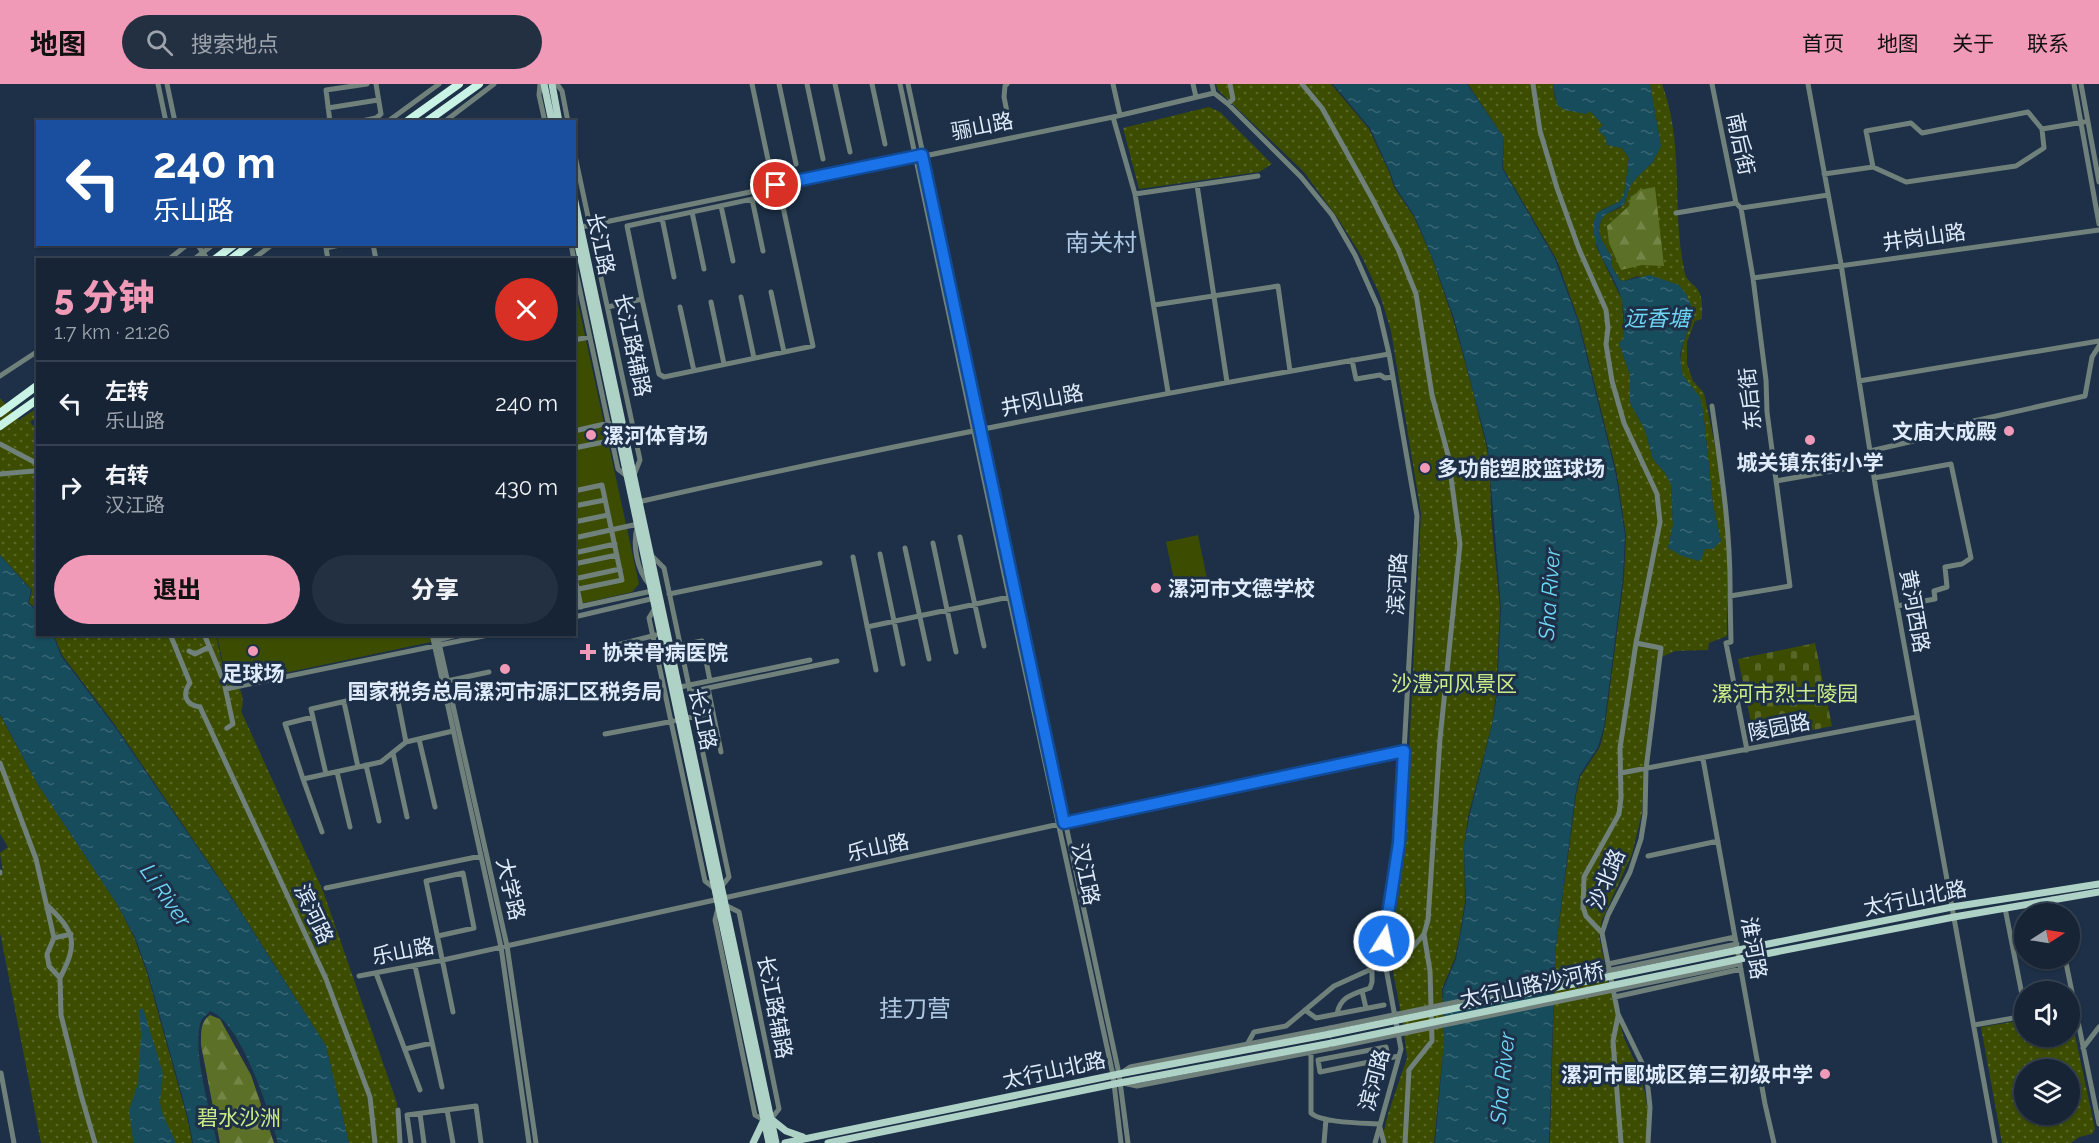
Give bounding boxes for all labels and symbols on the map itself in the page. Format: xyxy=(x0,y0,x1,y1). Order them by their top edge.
street label: 骊山路 xyxy=(949,108,1015,144)
street label: 南后街 xyxy=(1722,111,1760,177)
pin xyxy=(750,159,801,210)
street label: 长江路 xyxy=(582,211,620,277)
street label: 井岗山路 xyxy=(1881,219,1967,255)
district label: 南关村 xyxy=(1065,228,1137,257)
street label: 长江路辅路 xyxy=(610,291,656,399)
water label: 远香塘 xyxy=(1624,305,1694,331)
street label: 东后街 xyxy=(1734,366,1766,432)
street label: 井冈山路 xyxy=(998,380,1086,420)
place label: 文庙大成殿 xyxy=(1892,419,1997,444)
place label: 漯河体育场 xyxy=(603,423,708,448)
marker: 文庙大成殿 xyxy=(2002,424,2016,438)
marker: 漯河体育场 xyxy=(584,428,598,442)
marker: 城关镇东街小学 xyxy=(1803,433,1817,447)
place label: 城关镇东街小学 xyxy=(1737,450,1884,475)
place label: 多功能塑胶篮球场 xyxy=(1437,456,1605,481)
marker: 多功能塑胶篮球场 xyxy=(1418,461,1432,475)
water label: Sha River xyxy=(1533,546,1565,642)
street label: 滨河路 xyxy=(1383,552,1411,616)
street label: 黄河西路 xyxy=(1895,567,1935,655)
place label: 漯河市文德学校 xyxy=(1168,576,1315,601)
marker: 漯河市文德学校 xyxy=(1149,581,1163,595)
place label: 协荣骨病医院 xyxy=(602,640,728,665)
marker: 协荣骨病医院 xyxy=(579,643,597,661)
marker: 足球场 xyxy=(246,644,260,658)
place label: 足球场 xyxy=(222,661,285,686)
marker: 国家税务总局漯河市源汇区税务局 xyxy=(498,662,512,676)
park label: 沙澧河风景区 xyxy=(1391,671,1517,696)
place label: 国家税务总局漯河市源汇区税务局 xyxy=(348,679,663,704)
park label: 漯河市烈士陵园 xyxy=(1712,681,1859,706)
street label: 长江路 xyxy=(684,686,722,752)
street label: 陵园路 xyxy=(1746,709,1812,745)
street label: 乐山路 xyxy=(845,828,911,866)
street label: 汉江路 xyxy=(1067,841,1105,907)
street label: 沙北路 xyxy=(1582,845,1630,913)
street label: 大学路 xyxy=(492,855,530,923)
water label: Li River xyxy=(135,859,198,933)
street label: 太行山北路 xyxy=(1861,876,1969,920)
street label: 滨河路 xyxy=(289,880,339,948)
north arrow xyxy=(2014,903,2080,969)
position arrow xyxy=(1352,909,1416,973)
street label: 淮河路 xyxy=(1736,915,1772,981)
street label: 乐山路 xyxy=(370,933,436,969)
street label: 长江路辅路 xyxy=(753,953,797,1061)
street label: 太行山路沙河桥 xyxy=(1458,957,1606,1013)
district label: 挂刀营 xyxy=(879,994,951,1023)
water label: Sha River xyxy=(1484,1029,1520,1126)
street label: 滨河路 xyxy=(1354,1046,1394,1114)
street label: 太行山北路 xyxy=(1000,1047,1108,1093)
place label: 漯河市郾城区第三初级中学 xyxy=(1561,1062,1813,1087)
marker: 漯河市郾城区第三初级中学 xyxy=(1818,1067,1832,1081)
park label: 碧水沙洲 xyxy=(197,1105,281,1130)

